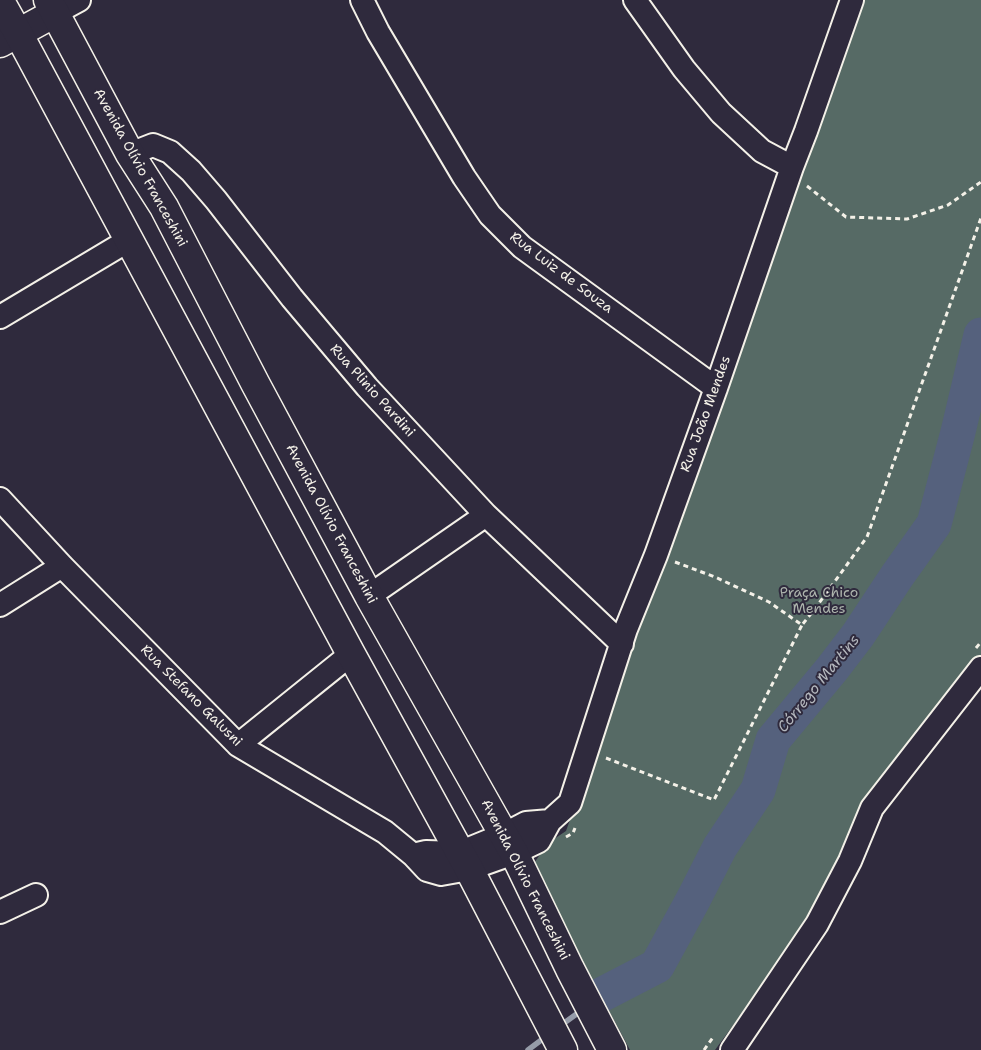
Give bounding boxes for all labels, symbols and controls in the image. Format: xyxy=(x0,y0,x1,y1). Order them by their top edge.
street label: Avenida Olívio Franceshini xyxy=(89,86,191,250)
street label: Rua Luiz de Souza xyxy=(506,229,616,317)
street label: Rua Plinio Pardini xyxy=(326,341,418,441)
street label: Rua João Mendes xyxy=(677,354,735,474)
street label: Avenida Olívio Franceshini xyxy=(282,441,380,607)
park label: Praça Chico Mendes xyxy=(780,585,858,618)
water label: Córrego Martins xyxy=(774,632,864,736)
street label: Rua Stefano Galusni xyxy=(137,642,245,750)
street label: Avenida Olívio Franceshini xyxy=(477,797,573,963)

